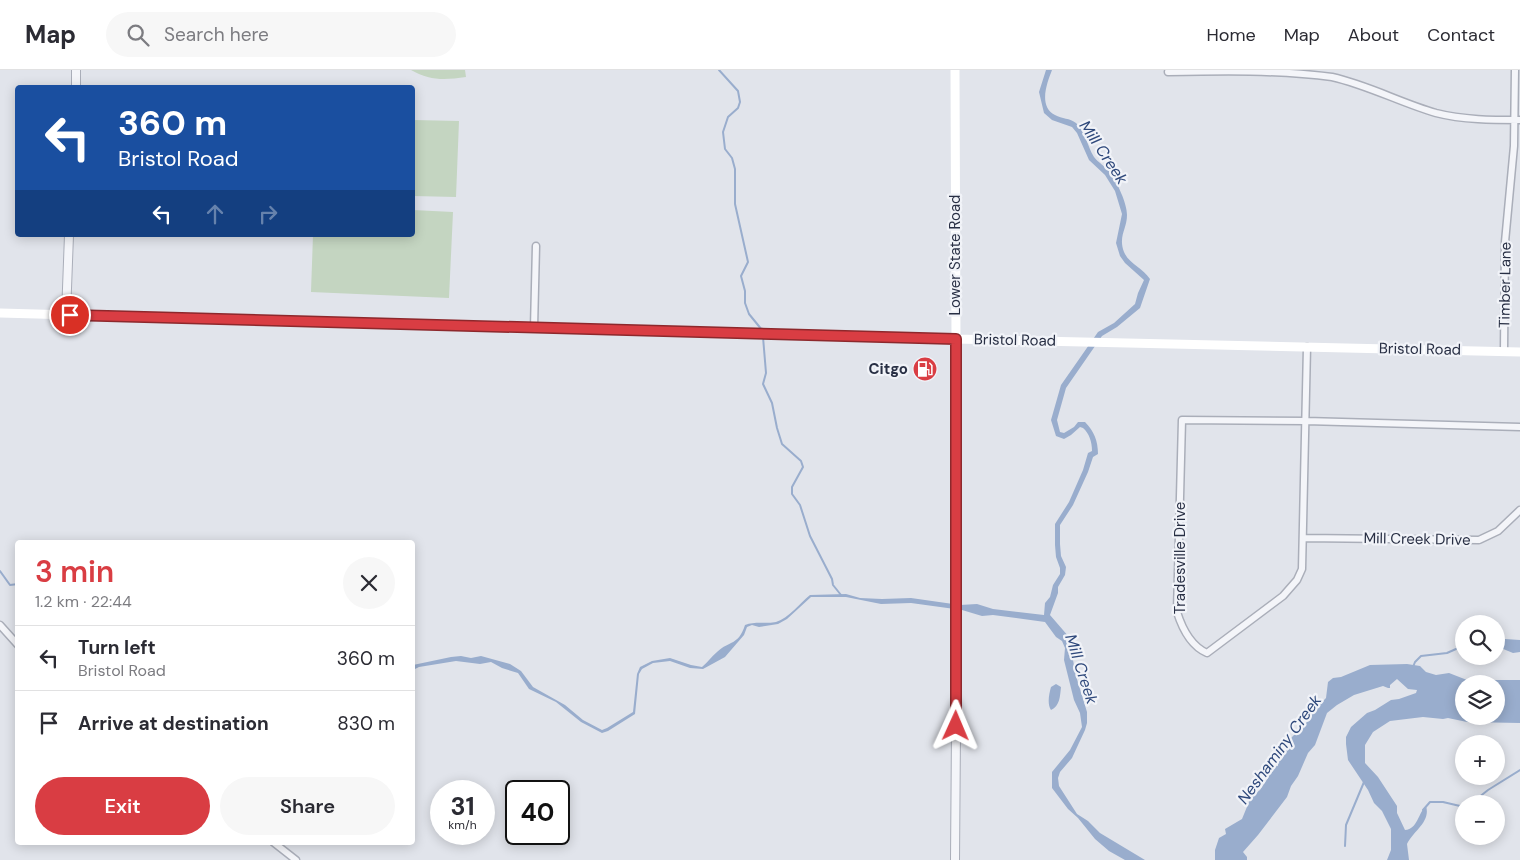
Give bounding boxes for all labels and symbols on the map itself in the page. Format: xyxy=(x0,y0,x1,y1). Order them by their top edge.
water label: Mill Creek xyxy=(1075,116,1133,189)
street label: Lower State Road xyxy=(945,194,965,316)
street label: Timber Lane xyxy=(1494,242,1516,328)
pin xyxy=(49,294,91,336)
street label: Bristol Road xyxy=(974,329,1056,351)
street label: Bristol Road xyxy=(1379,338,1461,360)
fuel station icon: Citgo xyxy=(912,356,938,382)
place label: Citgo xyxy=(869,359,908,379)
street label: Tradesville Drive xyxy=(1170,502,1190,614)
street label: Mill Creek Drive xyxy=(1363,528,1471,550)
water label: Mill Creek xyxy=(1060,631,1103,708)
water label: Neshaminy Creek xyxy=(1233,690,1327,808)
position arrow xyxy=(929,699,981,751)
speed limit sign: 40 xyxy=(505,780,570,845)

